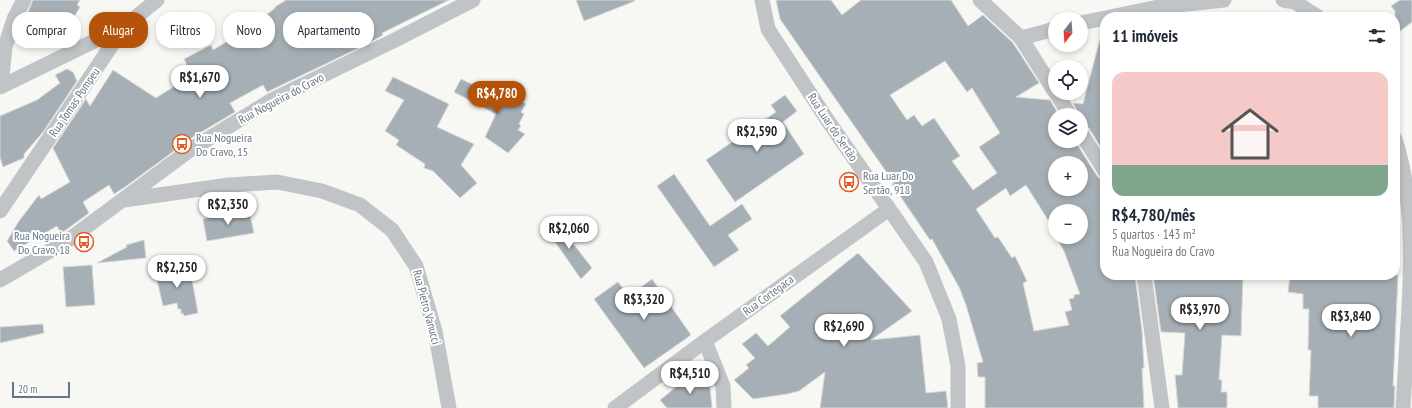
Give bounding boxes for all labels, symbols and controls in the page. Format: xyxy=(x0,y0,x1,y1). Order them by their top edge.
chip: Comprar xyxy=(12,12,81,48)
chip: Alugar xyxy=(89,12,148,48)
chip: Filtros xyxy=(156,12,215,48)
chip: Novo xyxy=(223,12,275,48)
chip: Apartamento xyxy=(283,12,374,48)
north arrow xyxy=(1048,12,1088,52)
map controls xyxy=(1048,12,1088,244)
text: 11 imóveis xyxy=(1112,25,1178,47)
icon: filters xyxy=(1366,25,1388,47)
button: locate xyxy=(1048,60,1088,100)
street label: Rua Tomas Pompeu xyxy=(45,65,103,139)
pin: R$1,670 xyxy=(163,65,237,99)
text: R$1,670 xyxy=(180,69,220,86)
street label: Rua Nogueira do Cravo xyxy=(236,69,326,127)
pin: R$4,780 xyxy=(460,81,534,115)
text: R$4,780 xyxy=(477,85,517,102)
street label: Rua Luar do Sertão xyxy=(805,90,861,164)
icon: home xyxy=(1214,98,1286,170)
button: layers xyxy=(1048,108,1088,148)
pin: R$2,590 xyxy=(720,119,794,153)
text: R$2,590 xyxy=(737,123,777,140)
place label: Rua Nogueira Do Cravo, 15 xyxy=(196,130,252,159)
bus stop icon: Rua Nogueira Do Cravo, 15 xyxy=(171,133,193,155)
button: + xyxy=(1048,156,1088,196)
place label: Rua Luar Do Sertão, 918 xyxy=(863,168,913,197)
bus stop icon: Rua Luar Do Sertão, 918 xyxy=(838,171,860,193)
pin: R$2,350 xyxy=(191,192,265,226)
text: R$2,350 xyxy=(208,196,248,213)
button: − xyxy=(1048,204,1088,244)
text: R$4,780/mês xyxy=(1112,204,1195,226)
pin: R$2,060 xyxy=(532,216,606,250)
text: R$2,060 xyxy=(549,220,589,237)
text: 5 quartos · 143 m² xyxy=(1112,226,1196,243)
place label: Rua Nogueira Do Cravo, 18 xyxy=(14,228,70,257)
bus stop icon: Rua Nogueira Do Cravo, 18 xyxy=(73,231,95,253)
text: Rua Nogueira do Cravo xyxy=(1112,243,1215,260)
pin: R$2,250 xyxy=(140,255,214,289)
text: R$2,250 xyxy=(157,259,197,276)
street label: Rua Pietro Vanucci xyxy=(410,268,444,346)
street label: Rua Cortegaca xyxy=(740,271,797,319)
pin: R$3,320 xyxy=(607,287,681,321)
text: R$3,320 xyxy=(624,291,664,308)
pin: R$3,970 xyxy=(1163,297,1237,331)
text: R$3,970 xyxy=(1180,301,1220,318)
pin: R$3,840 xyxy=(1314,304,1388,338)
text: R$3,840 xyxy=(1331,308,1371,325)
pin: R$2,690 xyxy=(807,314,881,348)
text: R$2,690 xyxy=(824,318,864,335)
pin: R$4,510 xyxy=(653,361,727,395)
text: R$4,510 xyxy=(670,365,710,382)
scale bar xyxy=(12,380,70,399)
text: 20 m xyxy=(18,382,37,396)

